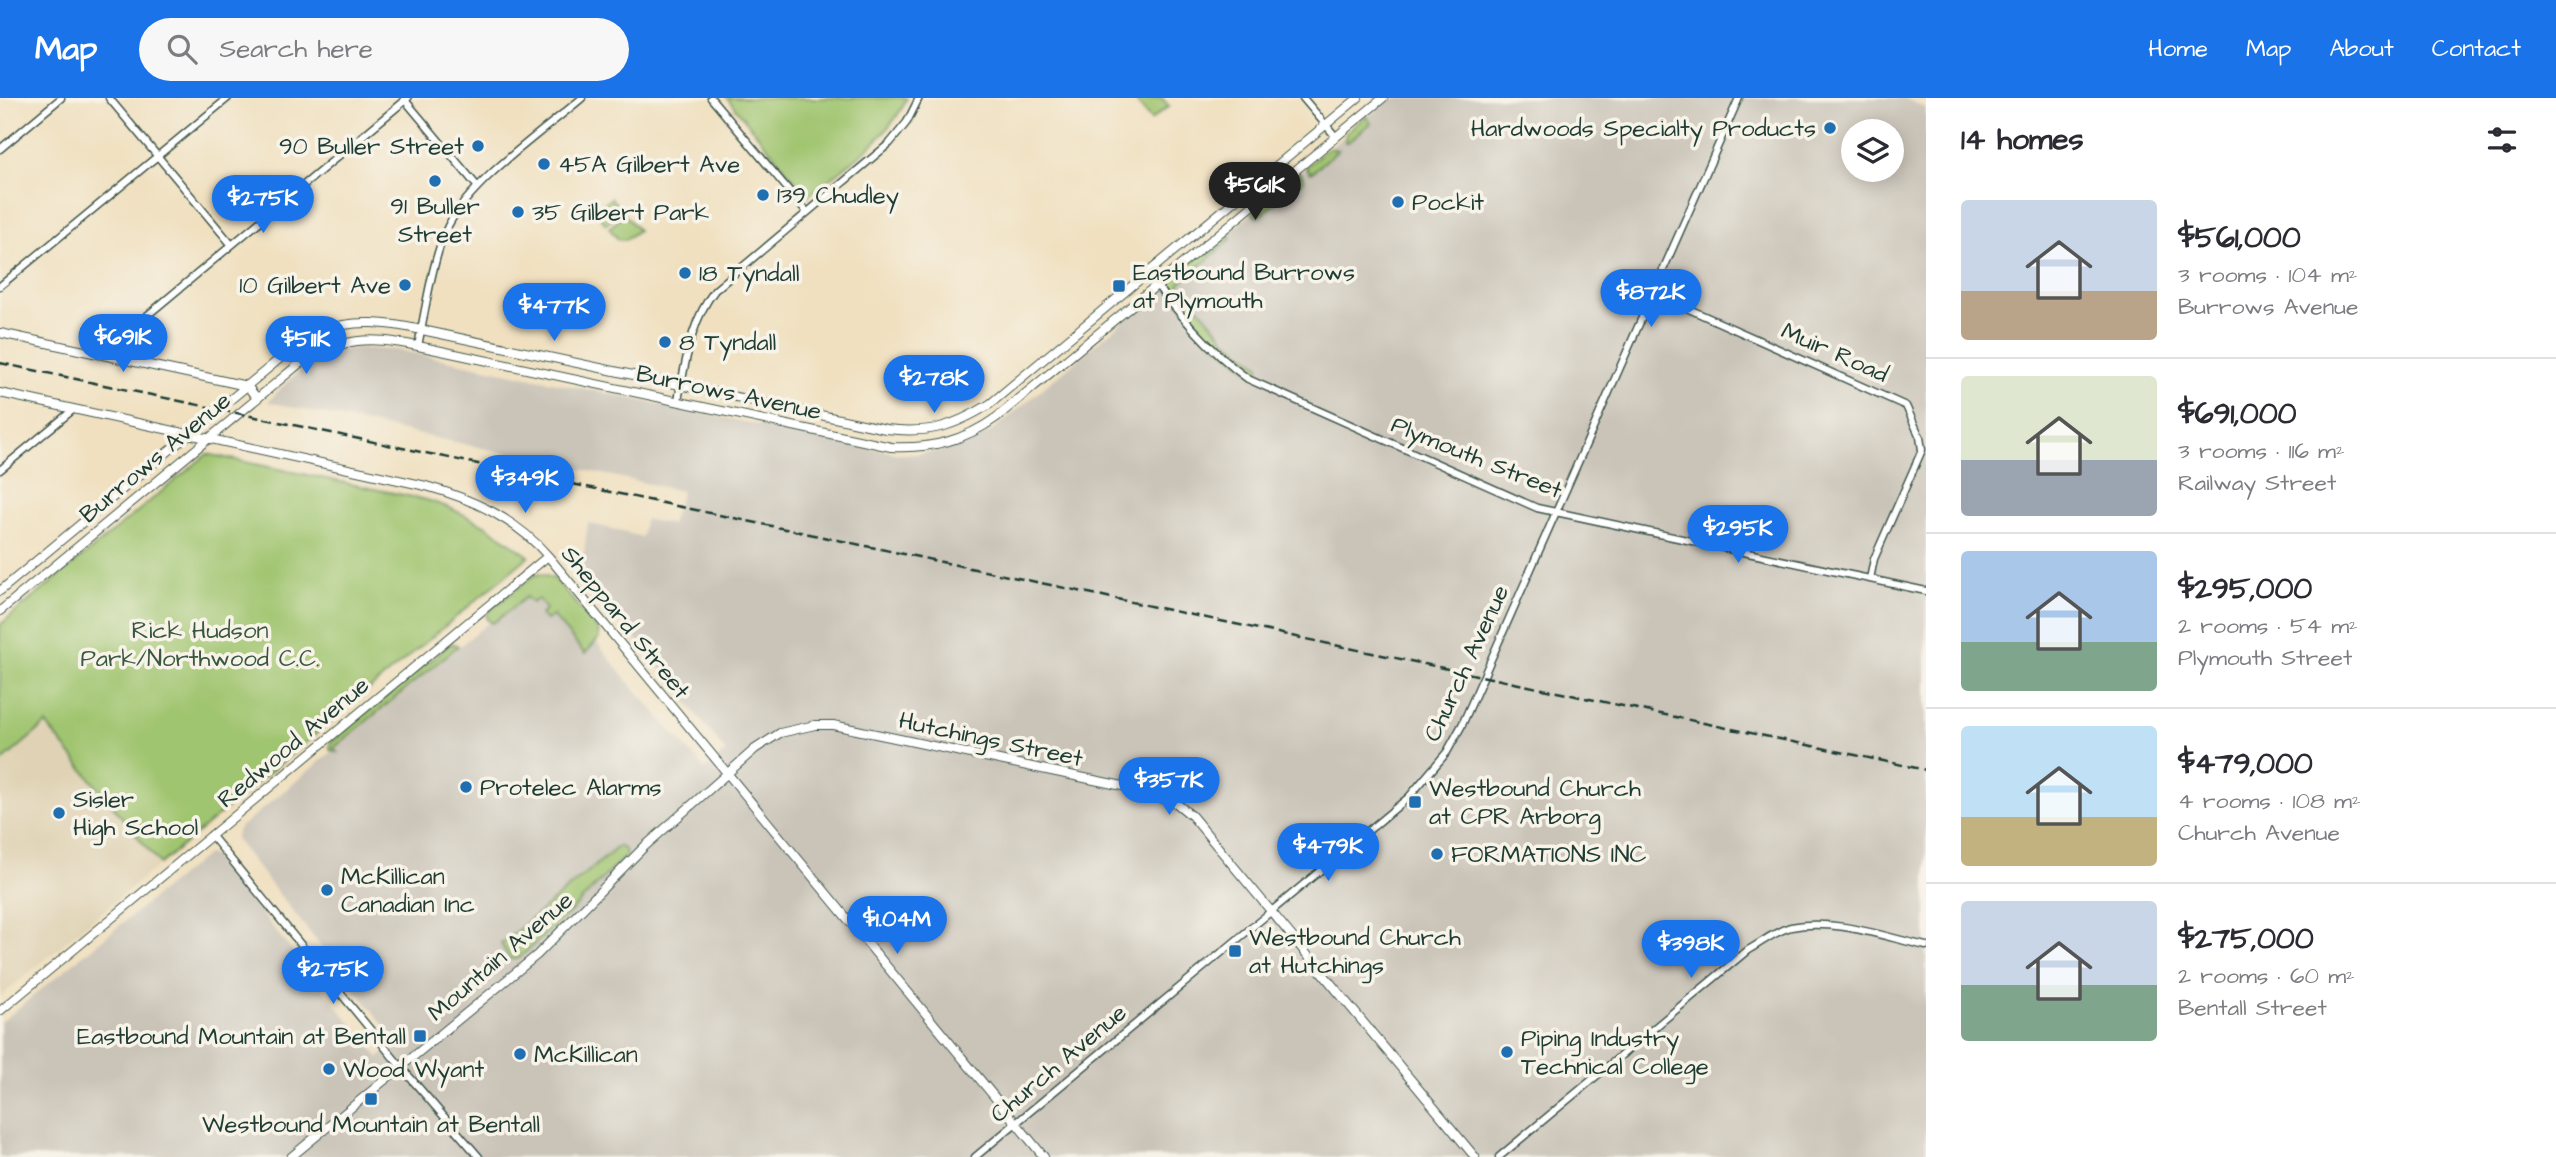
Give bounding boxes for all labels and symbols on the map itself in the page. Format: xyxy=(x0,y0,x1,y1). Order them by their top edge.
place label: Hardwoods Specialty Products xyxy=(1471,112,1816,147)
marker: Hardwoods Specialty Products xyxy=(1822,120,1838,136)
place label: 90 Buller Street xyxy=(279,130,464,164)
marker: 90 Buller Street xyxy=(470,138,486,154)
place label: 45A Gilbert Ave xyxy=(558,148,740,182)
marker: 45A Gilbert Ave xyxy=(536,156,552,172)
pin: $561K xyxy=(1206,162,1304,222)
marker: 91 Buller Street xyxy=(427,173,443,189)
pin: $275K xyxy=(214,176,312,235)
place label: 139 Chudley xyxy=(777,179,899,214)
place label: Pockit xyxy=(1412,186,1484,220)
marker: 139 Chudley xyxy=(755,187,771,203)
place label: 91 Buller Street xyxy=(390,190,480,252)
marker: Pockit xyxy=(1390,194,1406,210)
place label: 35 Gilbert Park xyxy=(532,196,710,230)
marker: 35 Gilbert Park xyxy=(510,204,526,220)
place label: Eastbound Burrows at Plymouth xyxy=(1133,256,1355,319)
place label: 18 Tyndall xyxy=(699,257,799,292)
marker: 18 Tyndall xyxy=(677,265,693,281)
place label: 10 Gilbert Ave xyxy=(239,269,391,303)
pin: $872K xyxy=(1602,270,1700,329)
marker: 10 Gilbert Ave xyxy=(397,277,413,293)
marker: Eastbound Burrows at Plymouth xyxy=(1111,278,1127,294)
pin: $477K xyxy=(505,284,603,343)
pin: $691K xyxy=(74,314,172,374)
street label: Muir Road xyxy=(1776,314,1893,392)
pin: $511K xyxy=(257,316,355,376)
place label: 8 Tyndall xyxy=(679,326,776,361)
marker: 8 Tyndall xyxy=(657,334,673,350)
pin: $278K xyxy=(885,356,983,415)
street label: Burrows Avenue xyxy=(633,357,824,429)
street label: Burrows Avenue xyxy=(73,384,239,531)
street label: Plymouth Street xyxy=(1386,408,1568,509)
pin: $349K xyxy=(476,456,574,515)
pin: $295K xyxy=(1689,505,1787,565)
street label: Sheppard Street xyxy=(553,539,698,707)
street label: Church Avenue xyxy=(1416,580,1518,747)
park label: Rick Hudson Park/Northwood C.C. xyxy=(81,614,319,676)
street label: Redwood Avenue xyxy=(210,669,377,816)
street label: Hutchings Street xyxy=(895,704,1086,777)
pin: $357K xyxy=(1120,758,1218,817)
place label: Protelec Alarms xyxy=(480,771,662,805)
place label: Westbound Church at CPR Arborg xyxy=(1429,772,1641,835)
marker: Protelec Alarms xyxy=(458,779,474,795)
place label: Sisler High School xyxy=(73,783,198,846)
marker: Westbound Church at CPR Arborg xyxy=(1407,794,1423,810)
marker: Sisler High School xyxy=(51,805,67,821)
pin: $479K xyxy=(1279,824,1377,883)
place label: FORMATIONS INC xyxy=(1451,838,1646,872)
marker: FORMATIONS INC xyxy=(1429,846,1445,862)
place label: McKillican Canadian Inc xyxy=(341,860,475,922)
marker: McKillican Canadian Inc xyxy=(319,882,335,898)
street label: Mountain Avenue xyxy=(421,884,581,1030)
pin: $1.04M xyxy=(840,896,954,956)
pin: $398K xyxy=(1642,920,1740,980)
place label: Westbound Church at Hutchings xyxy=(1249,921,1461,984)
marker: Westbound Church at Hutchings xyxy=(1227,943,1243,959)
pin: $275K xyxy=(284,946,382,1006)
street label: Church Avenue xyxy=(983,996,1134,1131)
place label: Eastbound Mountain at Bentall xyxy=(77,1020,406,1054)
place label: Piping Industry Technical College xyxy=(1521,1022,1709,1085)
marker: Eastbound Mountain at Bentall xyxy=(412,1028,428,1044)
place label: McKillican xyxy=(534,1038,638,1072)
marker: Piping Industry Technical College xyxy=(1499,1044,1515,1060)
marker: McKillican xyxy=(512,1046,528,1062)
place label: Wood Wyant xyxy=(343,1053,484,1088)
marker: Wood Wyant xyxy=(321,1061,337,1077)
marker: Westbound Mountain at Bentall xyxy=(363,1091,379,1107)
place label: Westbound Mountain at Bentall xyxy=(202,1108,540,1142)

